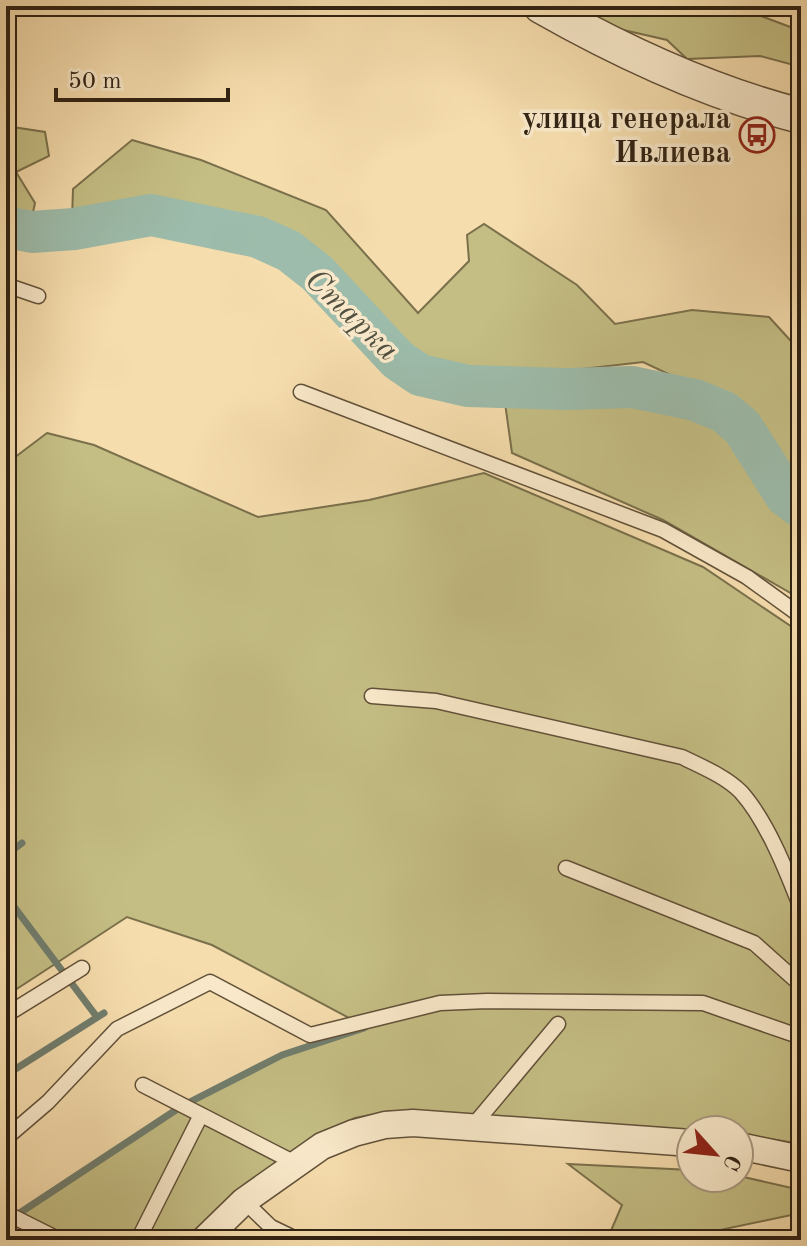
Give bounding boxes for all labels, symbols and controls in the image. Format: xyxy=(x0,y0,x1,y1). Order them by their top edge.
scale bar xyxy=(56,52,228,102)
text: 50 m xyxy=(68,70,122,94)
place label: улица генерала Ивлиева xyxy=(522,105,731,169)
bus stop icon: улица генерала Ивлиева xyxy=(738,116,776,154)
water label: Старка xyxy=(298,264,404,368)
north arrow xyxy=(675,1114,755,1194)
text: С xyxy=(718,1151,744,1174)

